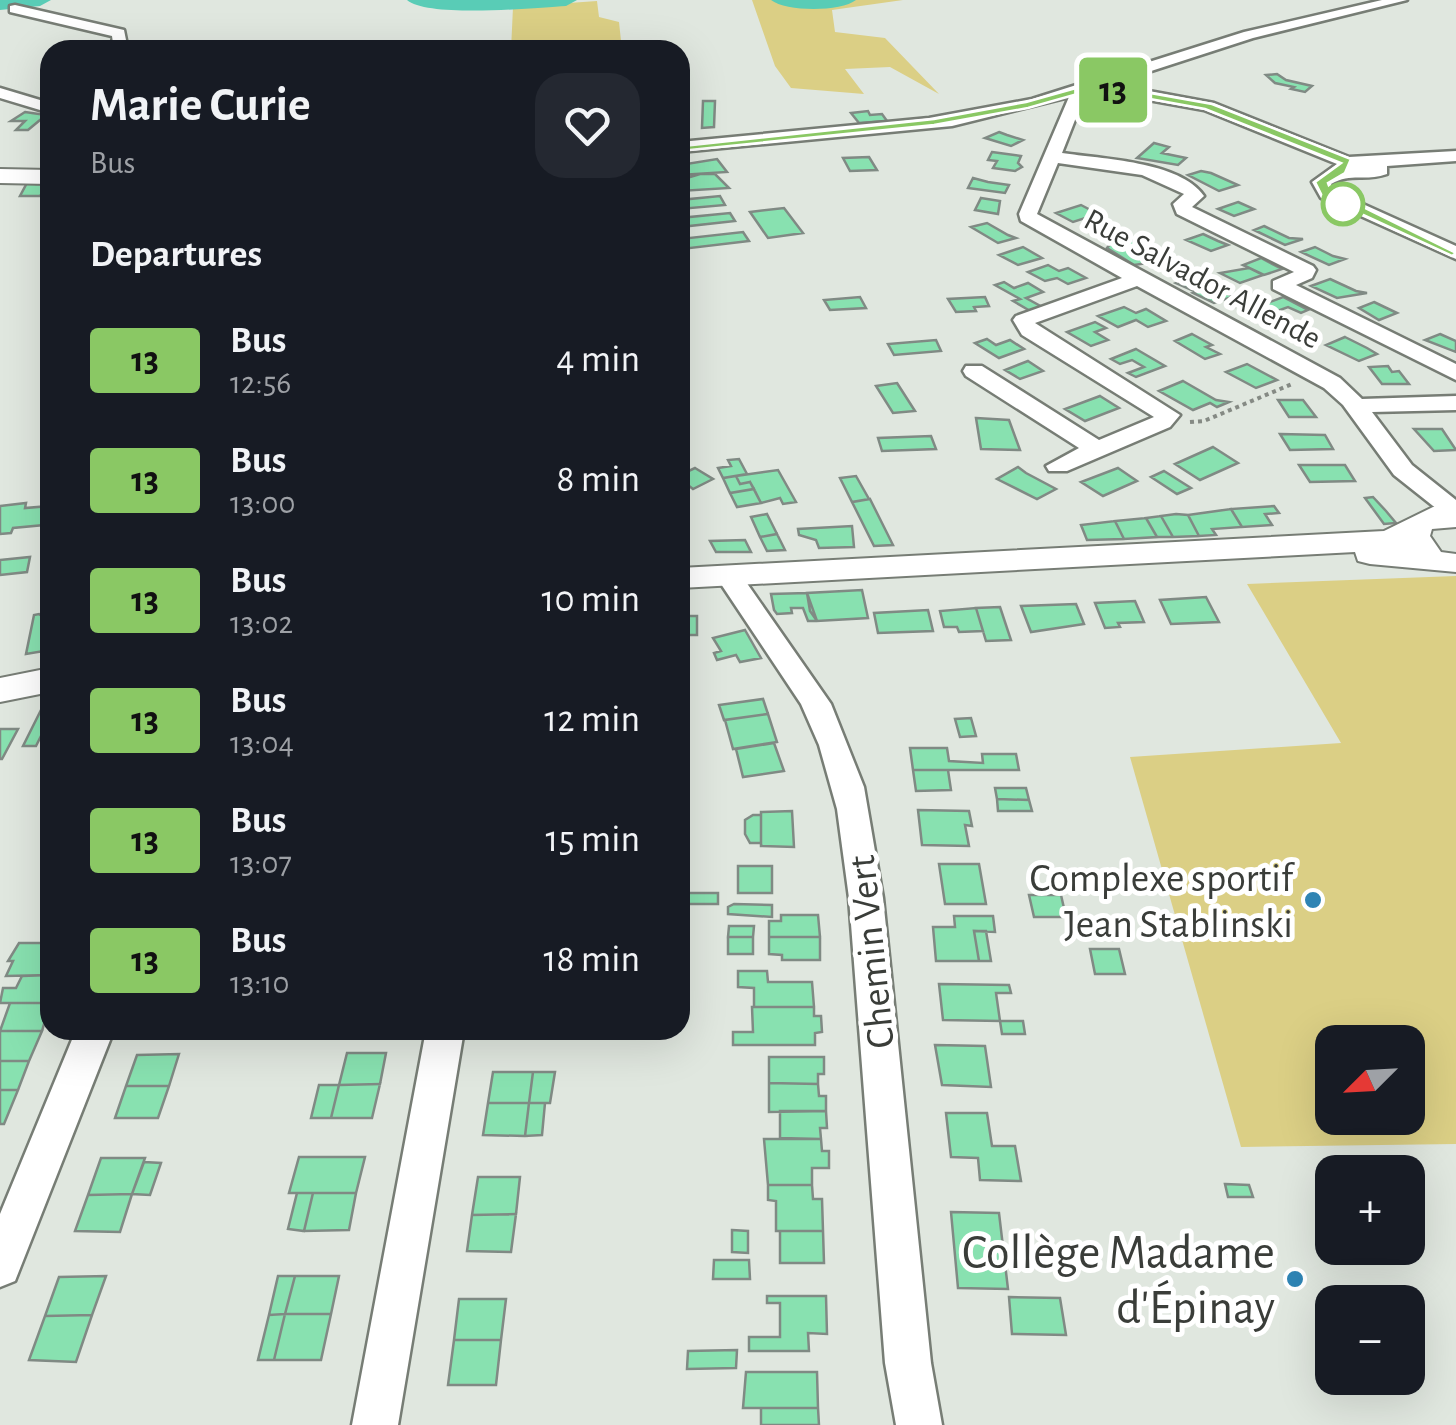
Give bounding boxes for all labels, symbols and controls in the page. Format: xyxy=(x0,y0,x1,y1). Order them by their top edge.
line badge: 13 xyxy=(1068,58,1158,122)
button: heart xyxy=(535,73,640,178)
text: 13 xyxy=(1099,73,1127,108)
text: Marie Curie xyxy=(90,82,311,130)
text: Bus xyxy=(90,147,135,179)
unlabelled marker xyxy=(1322,183,1364,225)
street label: Rue Salvador Allende xyxy=(1079,203,1326,355)
text: Departures xyxy=(90,236,262,274)
text: Bus xyxy=(230,322,286,360)
text: 4 min xyxy=(556,341,640,379)
text: 13 xyxy=(131,343,159,378)
text: 12:56 xyxy=(230,367,291,399)
text: Bus xyxy=(230,442,286,480)
text: 8 min xyxy=(557,461,640,499)
text: 13 xyxy=(131,463,159,498)
text: 13:00 xyxy=(230,487,295,519)
text: Bus xyxy=(230,562,286,600)
text: 10 min xyxy=(541,581,640,619)
text: 13 xyxy=(131,583,159,618)
text: 13:02 xyxy=(230,607,293,639)
text: Bus xyxy=(230,682,286,720)
text: 12 min xyxy=(544,701,640,739)
text: 13 xyxy=(131,703,159,738)
text: 13:04 xyxy=(230,727,294,759)
text: Bus xyxy=(230,802,286,840)
text: 15 min xyxy=(546,821,640,859)
text: 13 xyxy=(131,823,159,858)
text: 13:07 xyxy=(230,847,292,879)
street label: Chemin Vert xyxy=(842,853,902,1050)
place label: Complexe sportif Jean Stablinski xyxy=(1029,859,1295,945)
marker: Complexe sportif Jean Stablinski xyxy=(1302,889,1324,911)
text: Bus xyxy=(230,922,286,960)
text: 18 min xyxy=(543,941,640,979)
text: 13 xyxy=(131,943,159,978)
text: 13:10 xyxy=(230,967,289,999)
north arrow xyxy=(1315,1025,1425,1135)
map controls xyxy=(1315,1025,1425,1395)
button: + xyxy=(1315,1155,1425,1265)
place label: Collège Madame d'Épinay xyxy=(962,1230,1275,1333)
marker: Collège Madame d'Épinay xyxy=(1284,1268,1306,1290)
button: − xyxy=(1315,1285,1425,1395)

